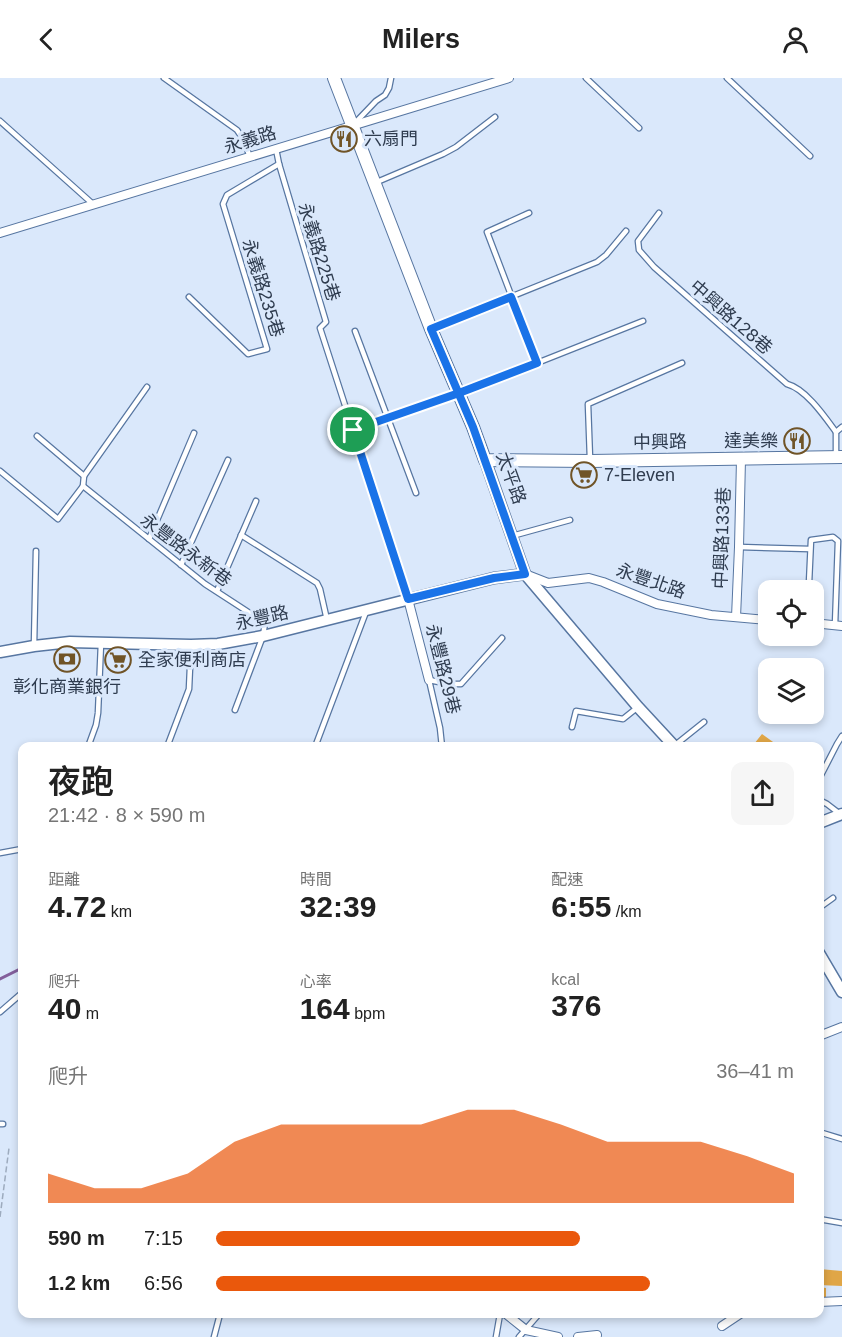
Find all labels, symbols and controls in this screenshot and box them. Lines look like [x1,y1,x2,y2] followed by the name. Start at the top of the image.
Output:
[30,23,63,56] icon: back
[779,23,812,56] icon: person
[382,24,460,54] text: Milers
[221,123,279,157] street label: 永義路
[329,124,359,154] restaurant icon: 六扇門
[364,129,418,149] place label: 六扇門
[295,200,343,304] street label: 永義路225巷
[239,236,287,340] street label: 永義路235巷
[686,276,776,358] street label: 中興路128巷
[327,404,378,455] pin
[336,413,369,446] icon: arrive
[782,426,812,456] restaurant icon: 達美樂
[724,431,778,451] place label: 達美樂
[633,432,687,452] street label: 中興路
[492,449,530,507] street label: 太平路
[569,460,599,490] supermarket icon: 7-Eleven
[604,465,675,485] place label: 7-Eleven
[710,487,734,589] street label: 中興路133巷
[137,510,235,590] street label: 永豐路永新巷
[614,560,688,602] street label: 永豐北路
[758,580,824,724] map controls
[758,580,824,646] button: locate
[233,602,291,634] street label: 永豐路
[422,622,464,716] street label: 永豐路29巷
[52,644,82,674] bank icon: 彰化商業銀行
[103,645,133,675] supermarket icon: 全家便利商店
[138,650,246,670] place label: 全家便利商店
[758,658,824,724] button: layers
[13,677,121,697] place label: 彰化商業銀行
[731,762,794,825] button: share
[48,763,114,800] text: 夜跑
[48,804,205,826] text: 21:42 · 8 × 590 m
[48,871,80,888] text: 距離
[300,871,332,888] text: 時間
[551,871,583,888] text: 配速
[48,890,106,923] text: 4.72
[300,890,376,923] text: 32:39
[551,890,611,923] text: 6:55
[106,903,132,920] text: km
[611,903,642,920] text: /km
[551,971,580,988] text: kcal
[48,973,80,990] text: 爬升
[300,973,332,990] text: 心率
[551,989,601,1022] text: 376
[48,992,81,1025] text: 40
[300,992,350,1025] text: 164
[81,1005,99,1022] text: m
[350,1005,385,1022] text: bpm
[716,1060,794,1082] text: 36–41 m
[48,1065,88,1087] text: 爬升
[48,1227,105,1249] text: 590 m
[144,1227,183,1249] text: 7:15
[48,1272,110,1294] text: 1.2 km
[144,1272,183,1294] text: 6:56

